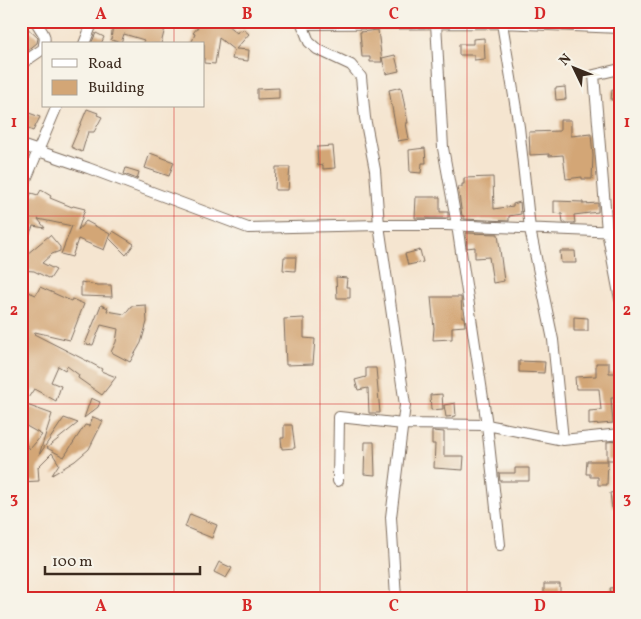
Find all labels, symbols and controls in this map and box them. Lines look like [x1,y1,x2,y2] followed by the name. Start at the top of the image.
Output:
[95,4,107,26] text: A
[242,4,253,26] text: B
[389,4,399,26] text: C
[534,4,546,26] text: D
[42,42,205,108] legend
[548,42,598,92] north arrow
[555,50,576,70] text: N
[88,54,122,75] text: Road
[88,78,145,99] text: Building
[11,112,17,134] text: 1
[624,112,630,134] text: 1
[10,300,18,322] text: 2
[623,300,631,322] text: 2
[10,488,18,510] text: 3
[623,488,631,510] text: 3
[45,544,200,576] scale bar
[52,552,92,573] text: 100 m
[95,596,107,618] text: A
[242,596,253,618] text: B
[389,596,399,618] text: C
[534,596,546,618] text: D

